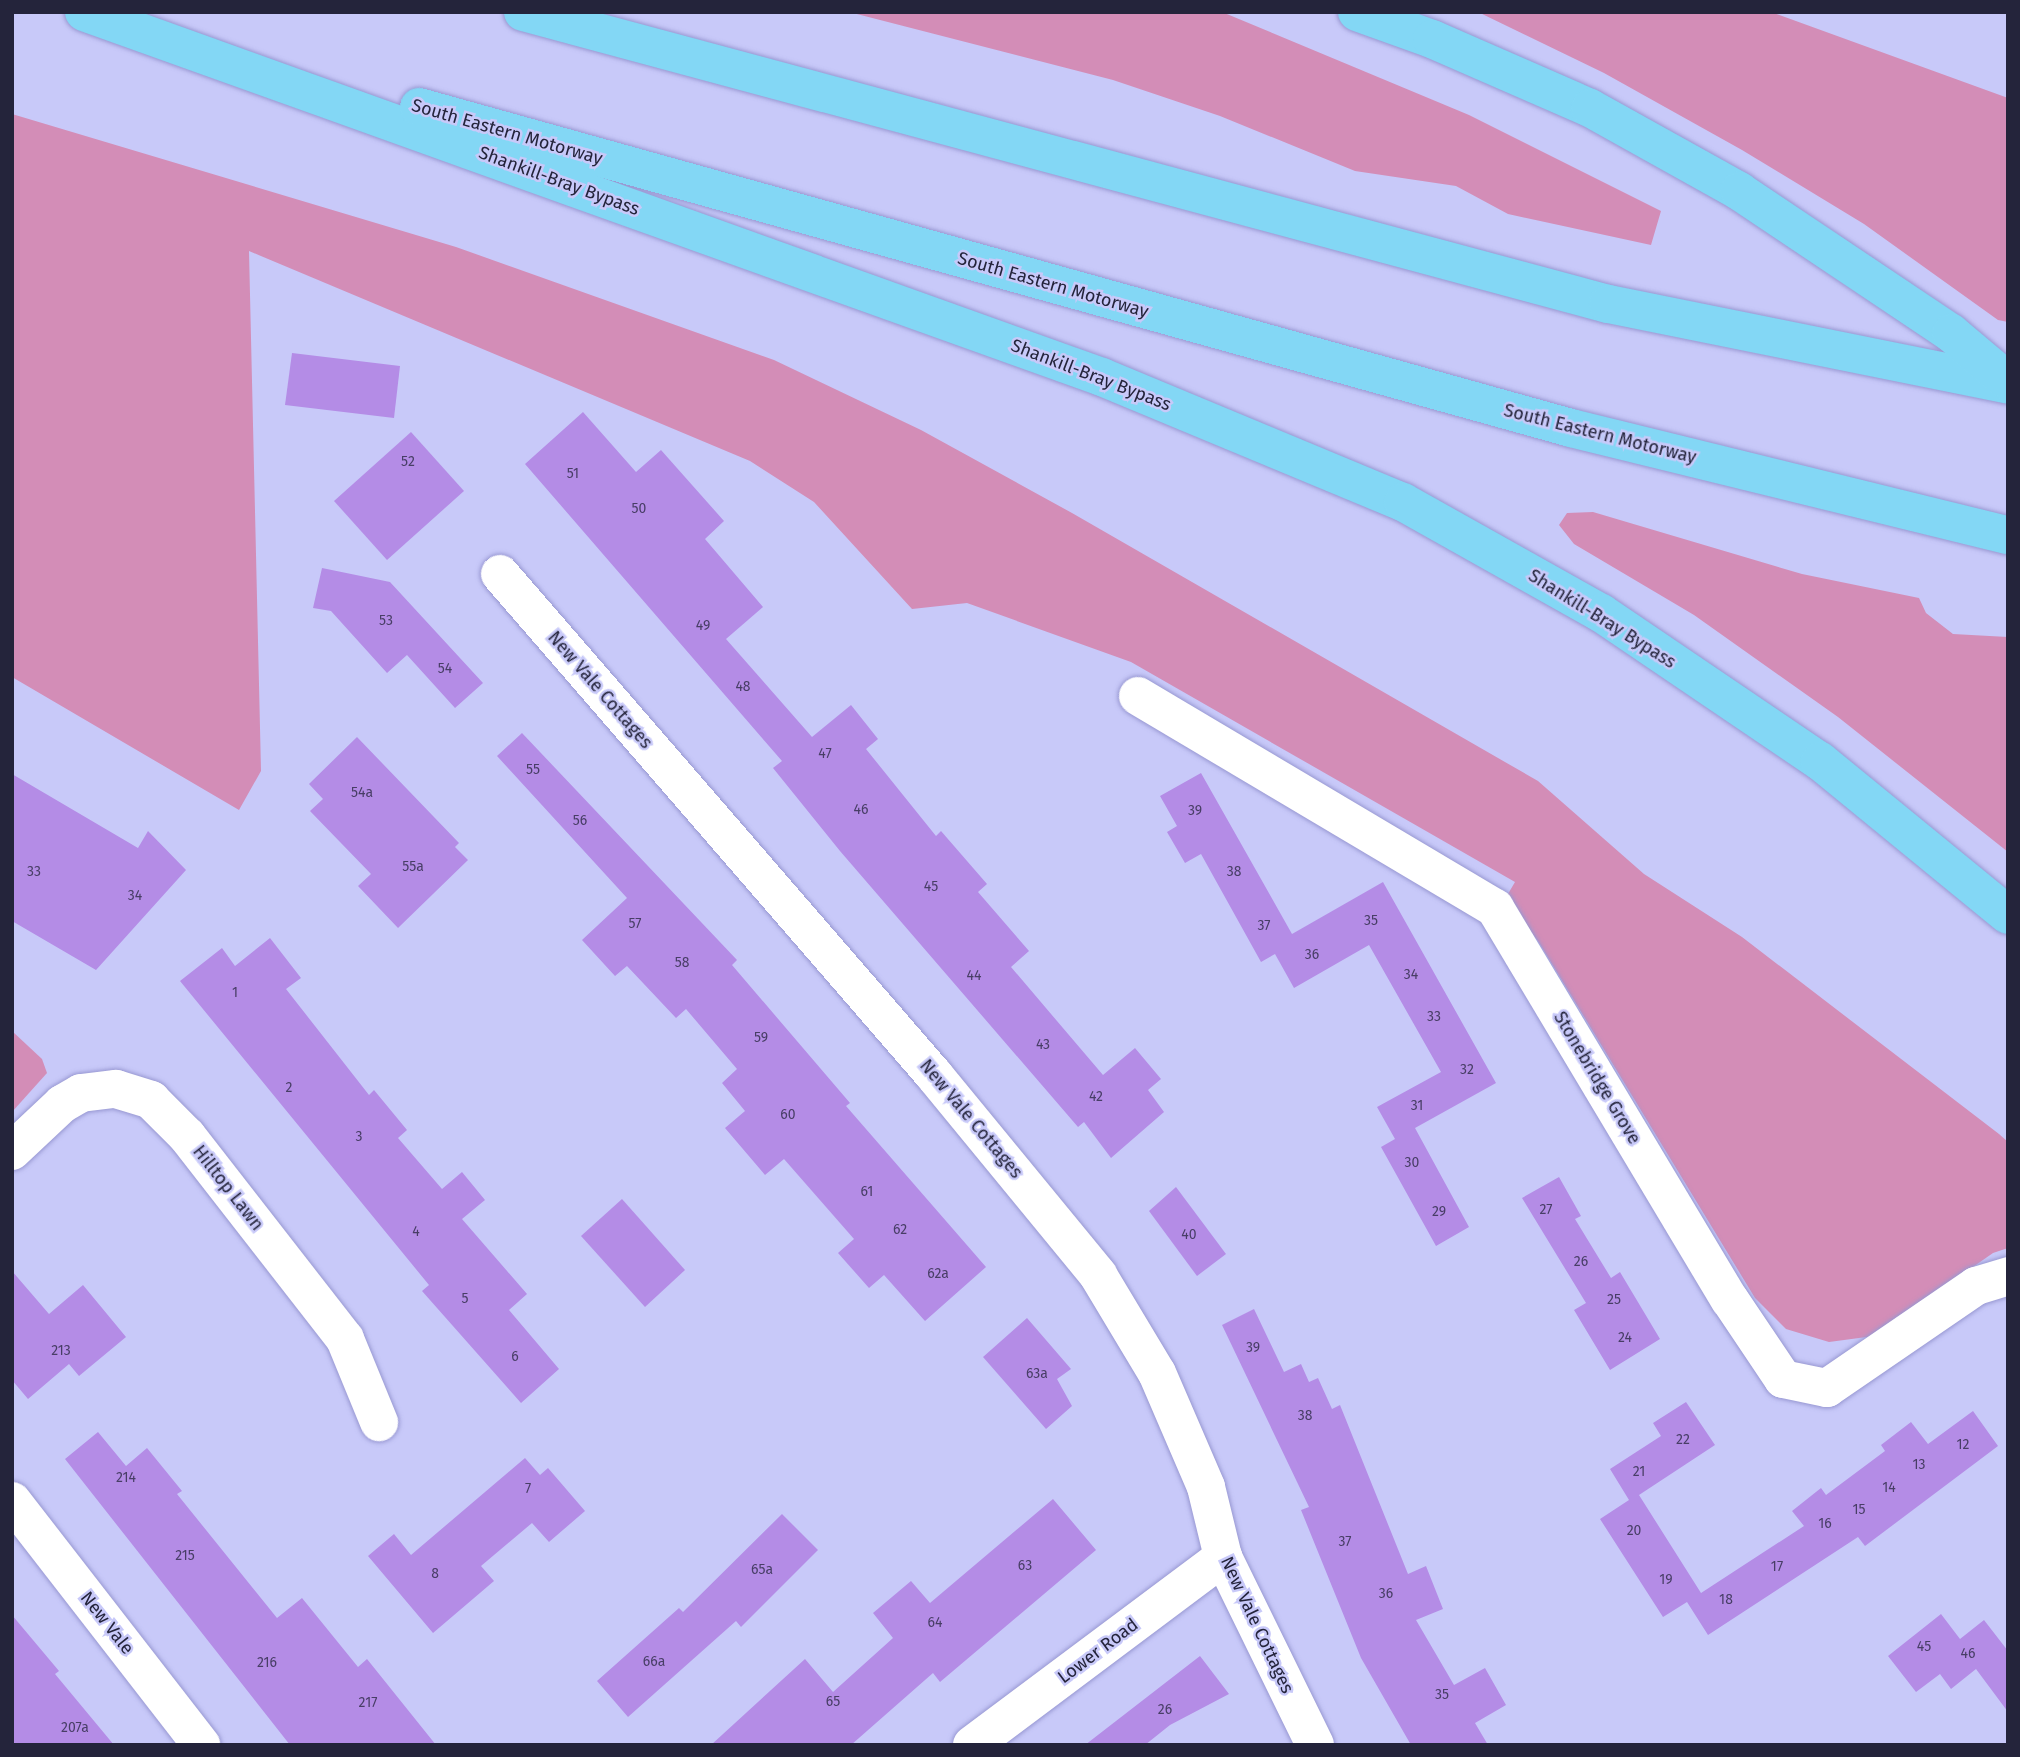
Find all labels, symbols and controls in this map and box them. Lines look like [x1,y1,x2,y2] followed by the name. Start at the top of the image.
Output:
[409,94,605,170] street label: South Eastern Motorway
[476,142,642,220] street label: Shankill-Bray Bypass
[955,247,1151,323] street label: South Eastern Motorway
[1008,335,1174,415] street label: Shankill-Bray Bypass
[1502,400,1698,468] street label: South Eastern Motorway
[401,454,415,470] house number: 52
[567,466,579,482] house number: 51
[632,501,646,517] house number: 50
[1524,565,1680,673] street label: Shankill-Bray Bypass
[379,613,393,629] house number: 53
[696,618,710,634] house number: 49
[543,627,657,753] street label: New Vale Cottages
[438,661,452,677] house number: 54
[735,679,751,695] house number: 48
[818,746,832,762] house number: 47
[526,762,540,778] house number: 55
[351,785,373,801] house number: 54a
[854,802,868,818] house number: 46
[1188,803,1202,819] house number: 39
[573,813,587,829] house number: 56
[402,859,424,875] house number: 55a
[27,864,41,880] house number: 33
[1227,864,1241,880] house number: 38
[924,879,938,895] house number: 45
[128,888,142,904] house number: 34
[1364,913,1378,929] house number: 35
[629,916,641,932] house number: 57
[1257,918,1271,934] house number: 37
[1305,947,1319,963] house number: 36
[675,955,689,971] house number: 58
[1404,967,1418,983] house number: 34
[967,968,981,984] house number: 44
[232,985,238,1001] house number: 1
[1549,1008,1645,1148] street label: Stonebridge Grove
[1427,1009,1441,1025] house number: 33
[754,1030,768,1046] house number: 59
[1036,1037,1050,1053] house number: 43
[915,1055,1027,1183] street label: New Vale Cottages
[1460,1062,1474,1078] house number: 32
[286,1080,292,1096] house number: 2
[1089,1089,1103,1105] house number: 42
[1411,1098,1423,1114] house number: 31
[780,1107,796,1123] house number: 60
[356,1129,362,1145] house number: 3
[188,1141,268,1235] street label: Hilltop Lawn
[1405,1155,1419,1171] house number: 30
[861,1184,873,1200] house number: 61
[1539,1202,1553,1218] house number: 27
[1432,1204,1446,1220] house number: 29
[893,1222,907,1238] house number: 62
[412,1224,420,1240] house number: 4
[1181,1227,1197,1243] house number: 40
[1574,1254,1588,1270] house number: 26
[927,1266,949,1282] house number: 62a
[461,1291,469,1307] house number: 5
[1607,1292,1621,1308] house number: 25
[1618,1330,1632,1346] house number: 24
[1246,1340,1260,1356] house number: 39
[51,1343,71,1359] house number: 213
[511,1349,519,1365] house number: 6
[1026,1366,1048,1382] house number: 63a
[1298,1408,1312,1424] house number: 38
[1676,1432,1690,1448] house number: 22
[1957,1437,1969,1453] house number: 12
[1912,1457,1926,1473] house number: 13
[1633,1464,1645,1480] house number: 21
[116,1470,136,1486] house number: 214
[1882,1480,1896,1496] house number: 14
[525,1481,531,1497] house number: 7
[1852,1502,1866,1518] house number: 15
[1818,1516,1832,1532] house number: 16
[1627,1523,1641,1539] house number: 20
[1338,1534,1352,1550] house number: 37
[175,1548,195,1564] house number: 215
[1216,1553,1298,1697] street label: New Vale Cottages
[1018,1558,1032,1574] house number: 63
[1771,1559,1783,1575] house number: 17
[751,1562,773,1578] house number: 65a
[431,1566,439,1582] house number: 8
[1659,1572,1673,1588] house number: 19
[1379,1586,1393,1602] house number: 36
[76,1587,138,1659] street label: New Vale
[1719,1592,1733,1608] house number: 18
[1054,1614,1142,1688] street label: Lower Road
[928,1615,942,1631] house number: 64
[1917,1639,1931,1655] house number: 45
[1961,1646,1975,1662] house number: 46
[643,1654,665,1670] house number: 66a
[257,1655,277,1671] house number: 216
[1435,1687,1449,1703] house number: 35
[826,1694,840,1710] house number: 65
[359,1695,377,1711] house number: 217
[1158,1702,1172,1718] house number: 26
[61,1720,89,1736] house number: 207a

